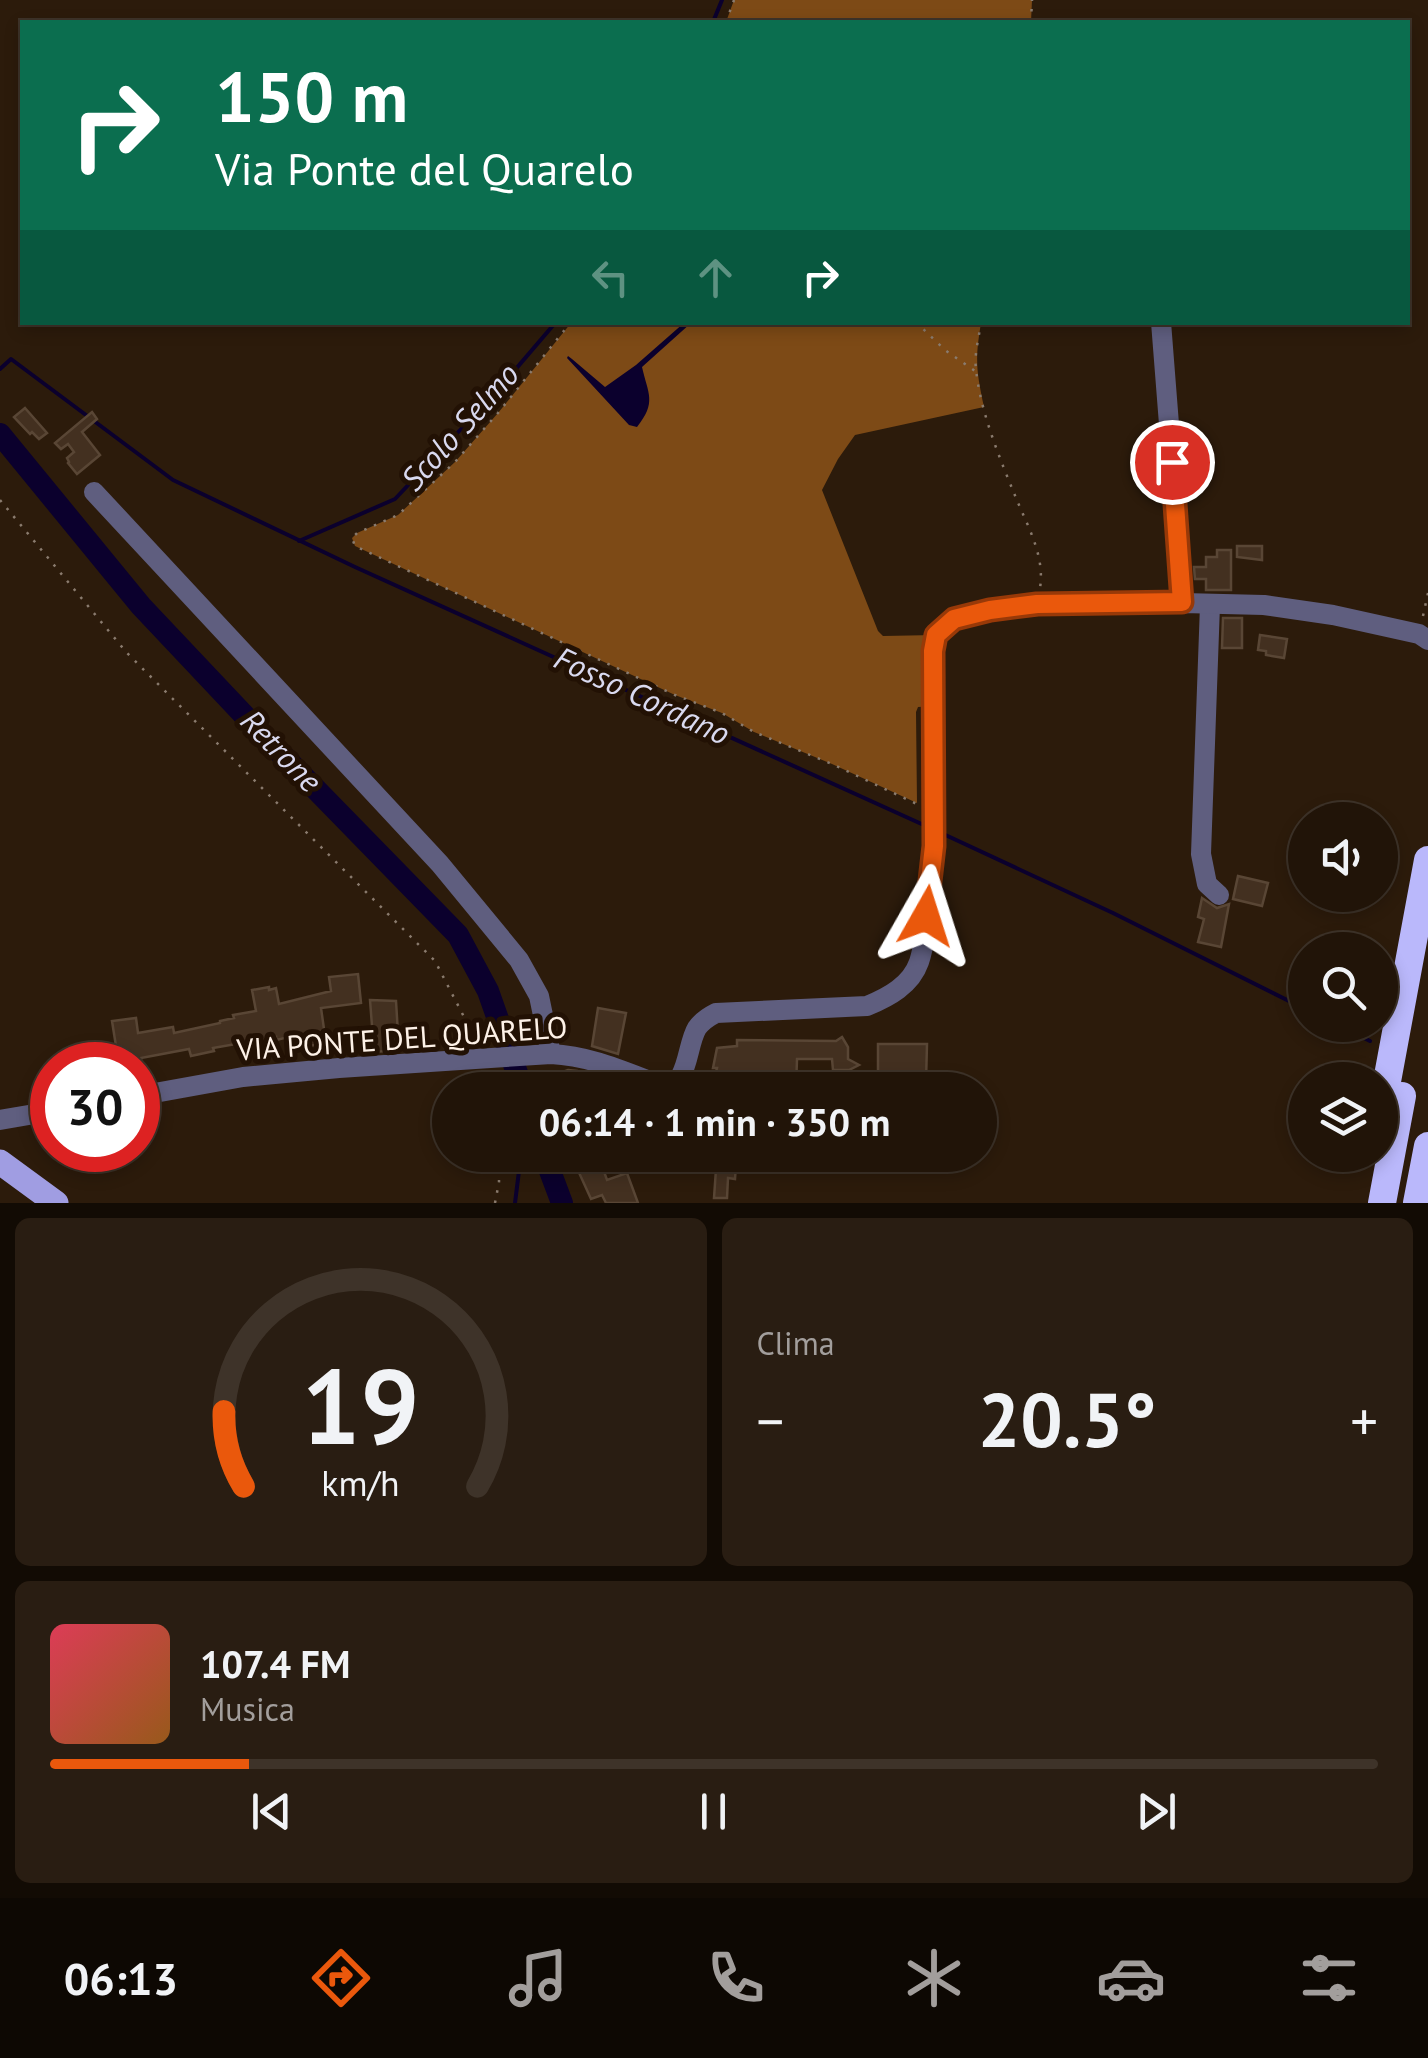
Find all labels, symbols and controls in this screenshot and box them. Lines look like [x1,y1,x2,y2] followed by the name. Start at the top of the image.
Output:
[215,51,408,141] text: 150 m
[50,60,180,190] icon: right
[215,139,634,197] text: Via Ponte del Quarelo
[583,250,638,305] icon: left
[688,250,743,305] icon: ahead
[793,250,848,305] icon: right
[391,354,528,499] water label: Scolo Selmo
[1130,420,1215,505] pin
[1145,435,1200,490] icon: arrive
[548,636,737,754] water label: Fosso Cordano
[232,700,332,801] water label: Retrone
[1288,802,1398,1172] map controls
[1288,802,1398,912] button: sound
[874,864,978,968] position arrow
[1288,932,1398,1042] button: search
[234,1006,569,1069] street label: VIA PONTE DEL QUARELO
[30,1042,160,1172] speed limit sign: 30
[1288,1062,1398,1172] button: layers
[539,1097,890,1146] text: 06:14 · 1 min · 350 m
[757,1322,835,1364] text: Clima
[302,1338,420,1473] text: 19
[978,1371,1157,1468] text: 20.5°
[757,1385,784,1456] text: −
[1350,1385,1378,1456] text: +
[322,1460,400,1506] text: km/h
[200,1639,350,1688] text: 107.4 FM
[200,1688,295,1730] text: Musica
[244,1784,299,1839] icon: previous
[686,1784,741,1839] icon: pause
[1129,1784,1184,1839] icon: next
[306,1943,376,2013] icon: directions
[503,1943,573,2013] icon: music
[701,1943,771,2013] icon: phone
[899,1943,969,2013] icon: climate
[1096,1943,1166,2013] icon: car
[1294,1943,1364,2013] icon: filters
[64,1949,178,2007] text: 06:13

